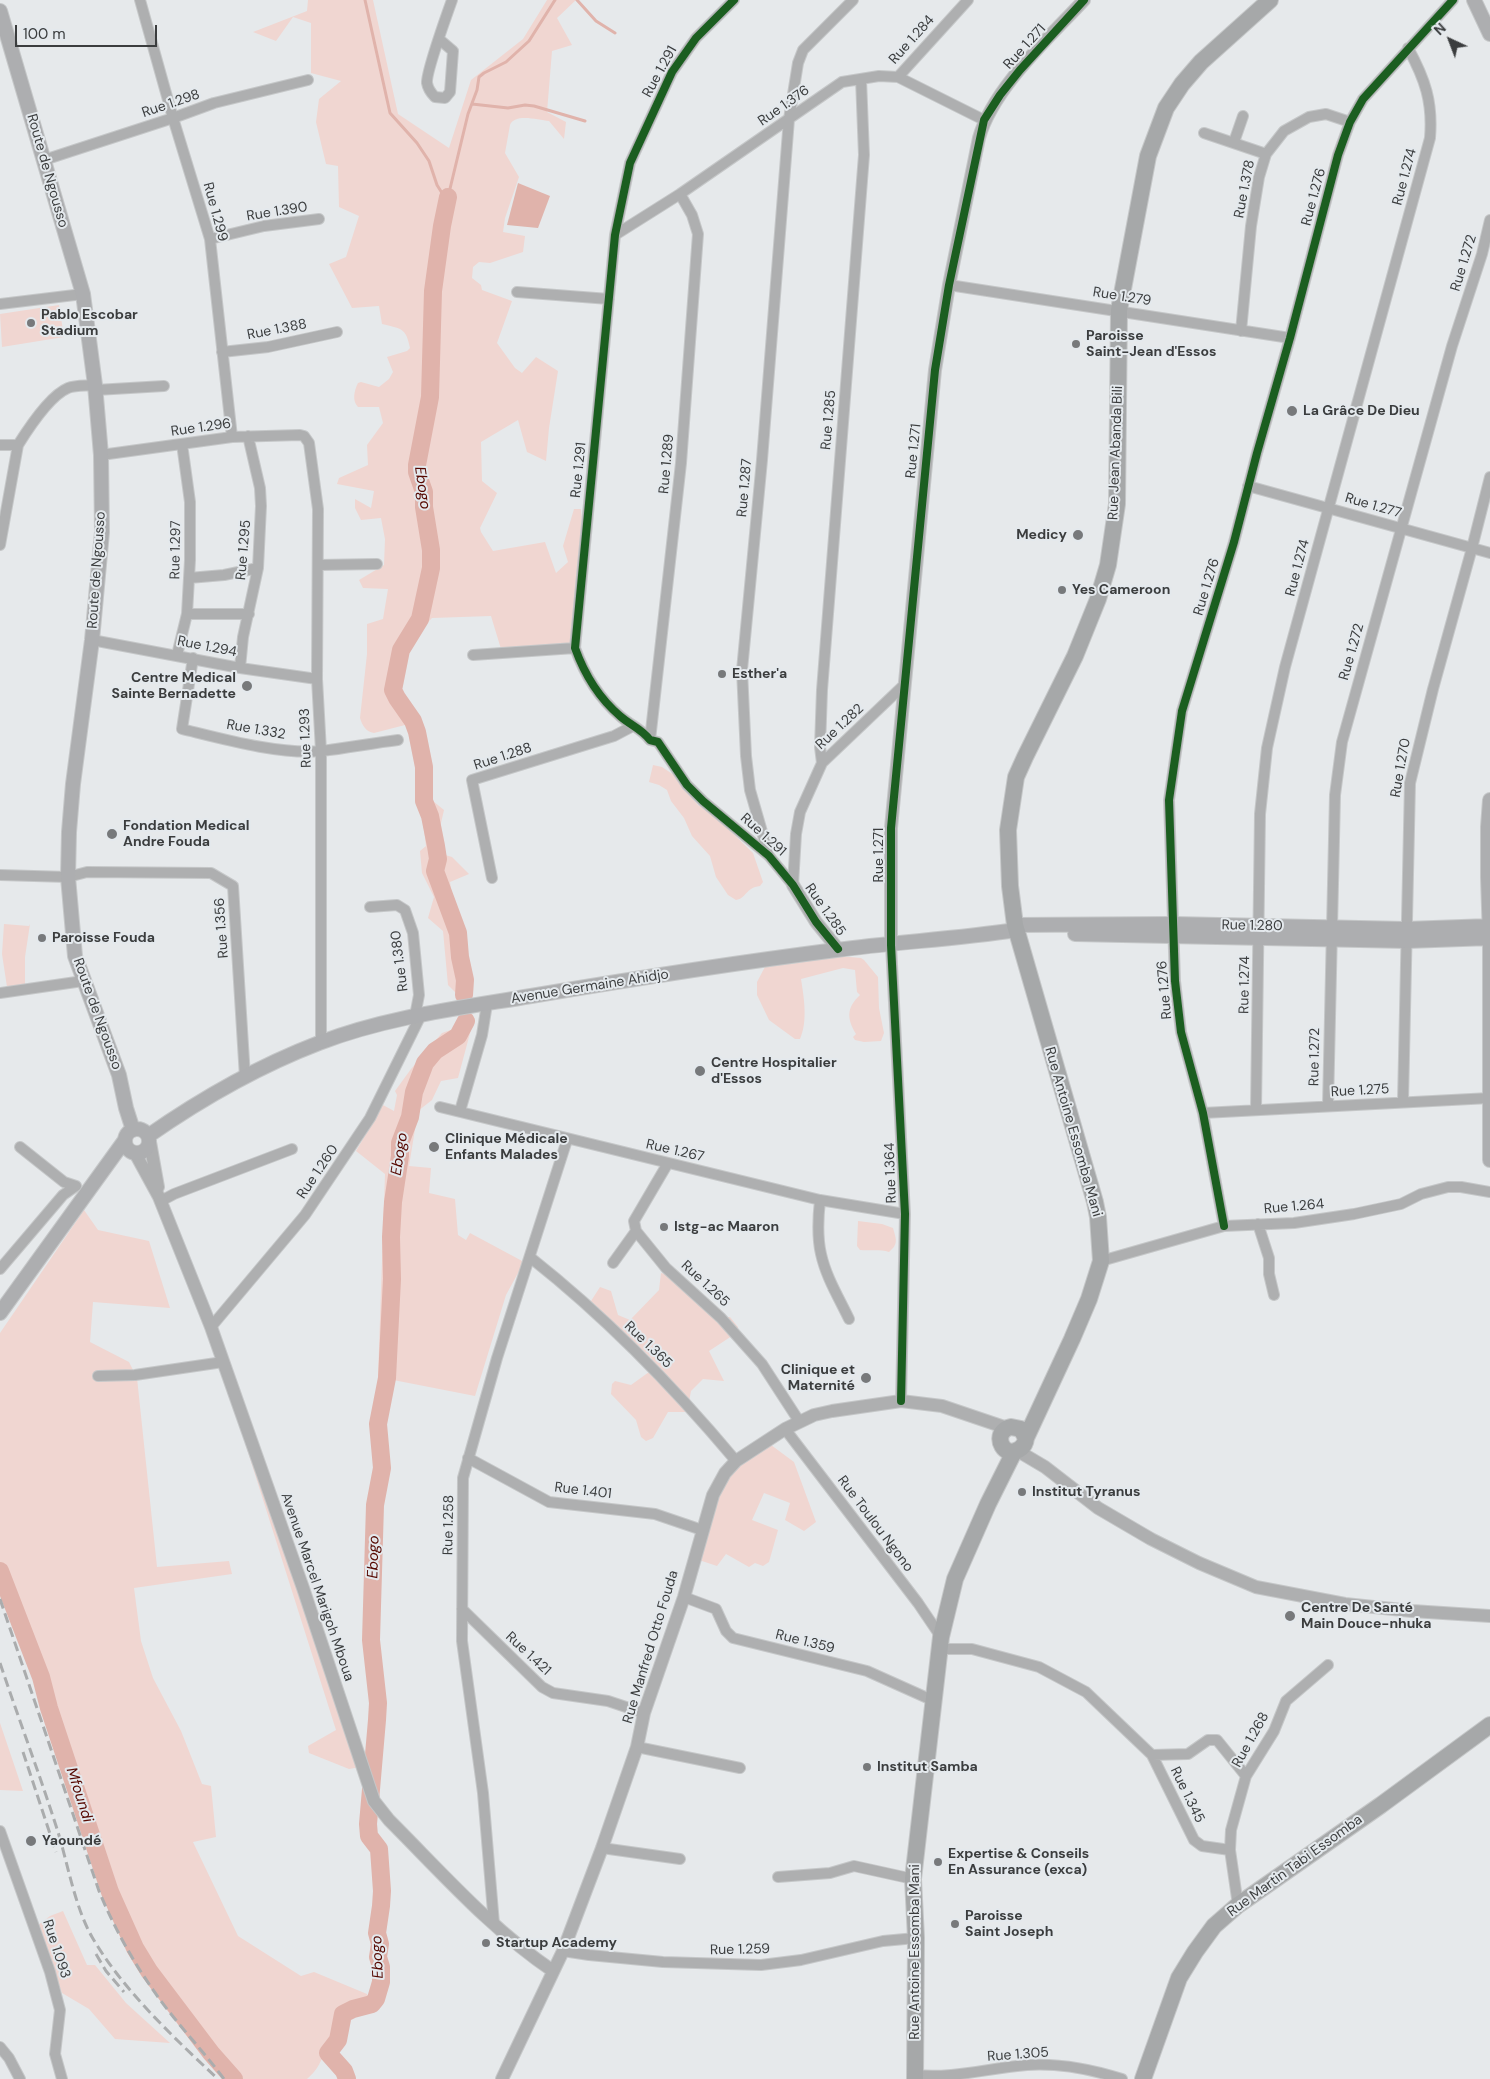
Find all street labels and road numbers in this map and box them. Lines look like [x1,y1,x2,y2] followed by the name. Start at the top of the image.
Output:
[886,12,938,68] street label: Rue 1.284
[1000,21,1050,73] street label: Rue 1.271
[639,43,681,101] street label: Rue 1.291
[755,82,813,130] street label: Rue 1.376
[140,86,202,122] street label: Rue 1.298
[23,112,71,230] street label: Route de Ngousso
[1389,147,1421,207] street label: Rue 1.274
[1231,158,1259,220] street label: Rue 1.378
[1298,166,1330,228] street label: Rue 1.276
[199,181,231,243] street label: Rue 1.299
[245,199,309,225] street label: Rue 1.390
[1447,233,1481,293] street label: Rue 1.272
[1092,284,1152,310] street label: Rue 1.279
[246,316,308,344] street label: Rue 1.388
[1105,386,1127,520] street label: Rue Jean Abanda Bili
[818,389,840,451] street label: Rue 1.285
[170,415,232,441] street label: Rue 1.296
[903,423,925,479] street label: Rue 1.271
[656,433,678,495] street label: Rue 1.289
[568,441,590,499] street label: Rue 1.291
[734,458,756,518] street label: Rue 1.287
[1343,490,1403,522] street label: Rue 1.277
[85,511,109,629] street label: Route de Ngousso
[233,519,255,581] street label: Rue 1.295
[167,520,185,580] street label: Rue 1.297
[1282,538,1314,598] street label: Rue 1.274
[1190,556,1224,618] street label: Rue 1.276
[1336,622,1368,682] street label: Rue 1.272
[176,633,238,661] street label: Rue 1.294
[813,701,867,753] street label: Rue 1.282
[297,708,315,768] street label: Rue 1.293
[225,717,287,743] street label: Rue 1.332
[1388,737,1414,799] street label: Rue 1.270
[472,740,534,774] street label: Rue 1.288
[737,810,789,860] street label: Rue 1.291
[871,828,887,882] street label: Rue 1.271
[801,881,849,939] street label: Rue 1.285
[212,897,232,959] street label: Rue 1.356
[1221,917,1283,935] street label: Rue 1.280
[388,929,412,993] street label: Rue 1.380
[69,956,125,1072] street label: Route de Ngousso
[1236,956,1254,1014] street label: Rue 1.274
[1154,960,1176,1020] street label: Rue 1.276
[510,966,670,1008] street label: Avenue Germaine Ahidjo
[1306,1028,1324,1086] street label: Rue 1.272
[1041,1045,1105,1219] street label: Rue Antoine Essomba Mani
[1330,1081,1390,1101] street label: Rue 1.275
[644,1136,706,1166] street label: Rue 1.267
[294,1142,342,1202] street label: Rue 1.260
[882,1142,900,1204] street label: Rue 1.364
[1263,1196,1325,1218] street label: Rue 1.264
[677,1257,733,1311] street label: Rue 1.265
[620,1318,676,1372] street label: Rue 1.365
[833,1473,917,1575] street label: Rue Toulou Ngono
[553,1479,613,1503] street label: Rue 1.401
[277,1490,357,1684] street label: Avenue Marcel Marigoh Mboua
[440,1495,458,1555] street label: Rue 1.258
[620,1568,682,1726] street label: Rue Manfred Otto Fouda
[774,1627,836,1657] street label: Rue 1.359
[502,1629,554,1679] street label: Rue 1.421
[1229,1709,1273,1771] street label: Rue 1.268
[1166,1764,1208,1826] street label: Rue 1.345
[1224,1811,1366,1921] street label: Rue Martin Tabi Essomba
[907,1864,923,2040] street label: Rue Antoine Essomba Mani
[39,1917,73,1981] street label: Rue 1.093
[710,1941,770,1959] street label: Rue 1.259
[987,2044,1049,2066] street label: Rue 1.305

